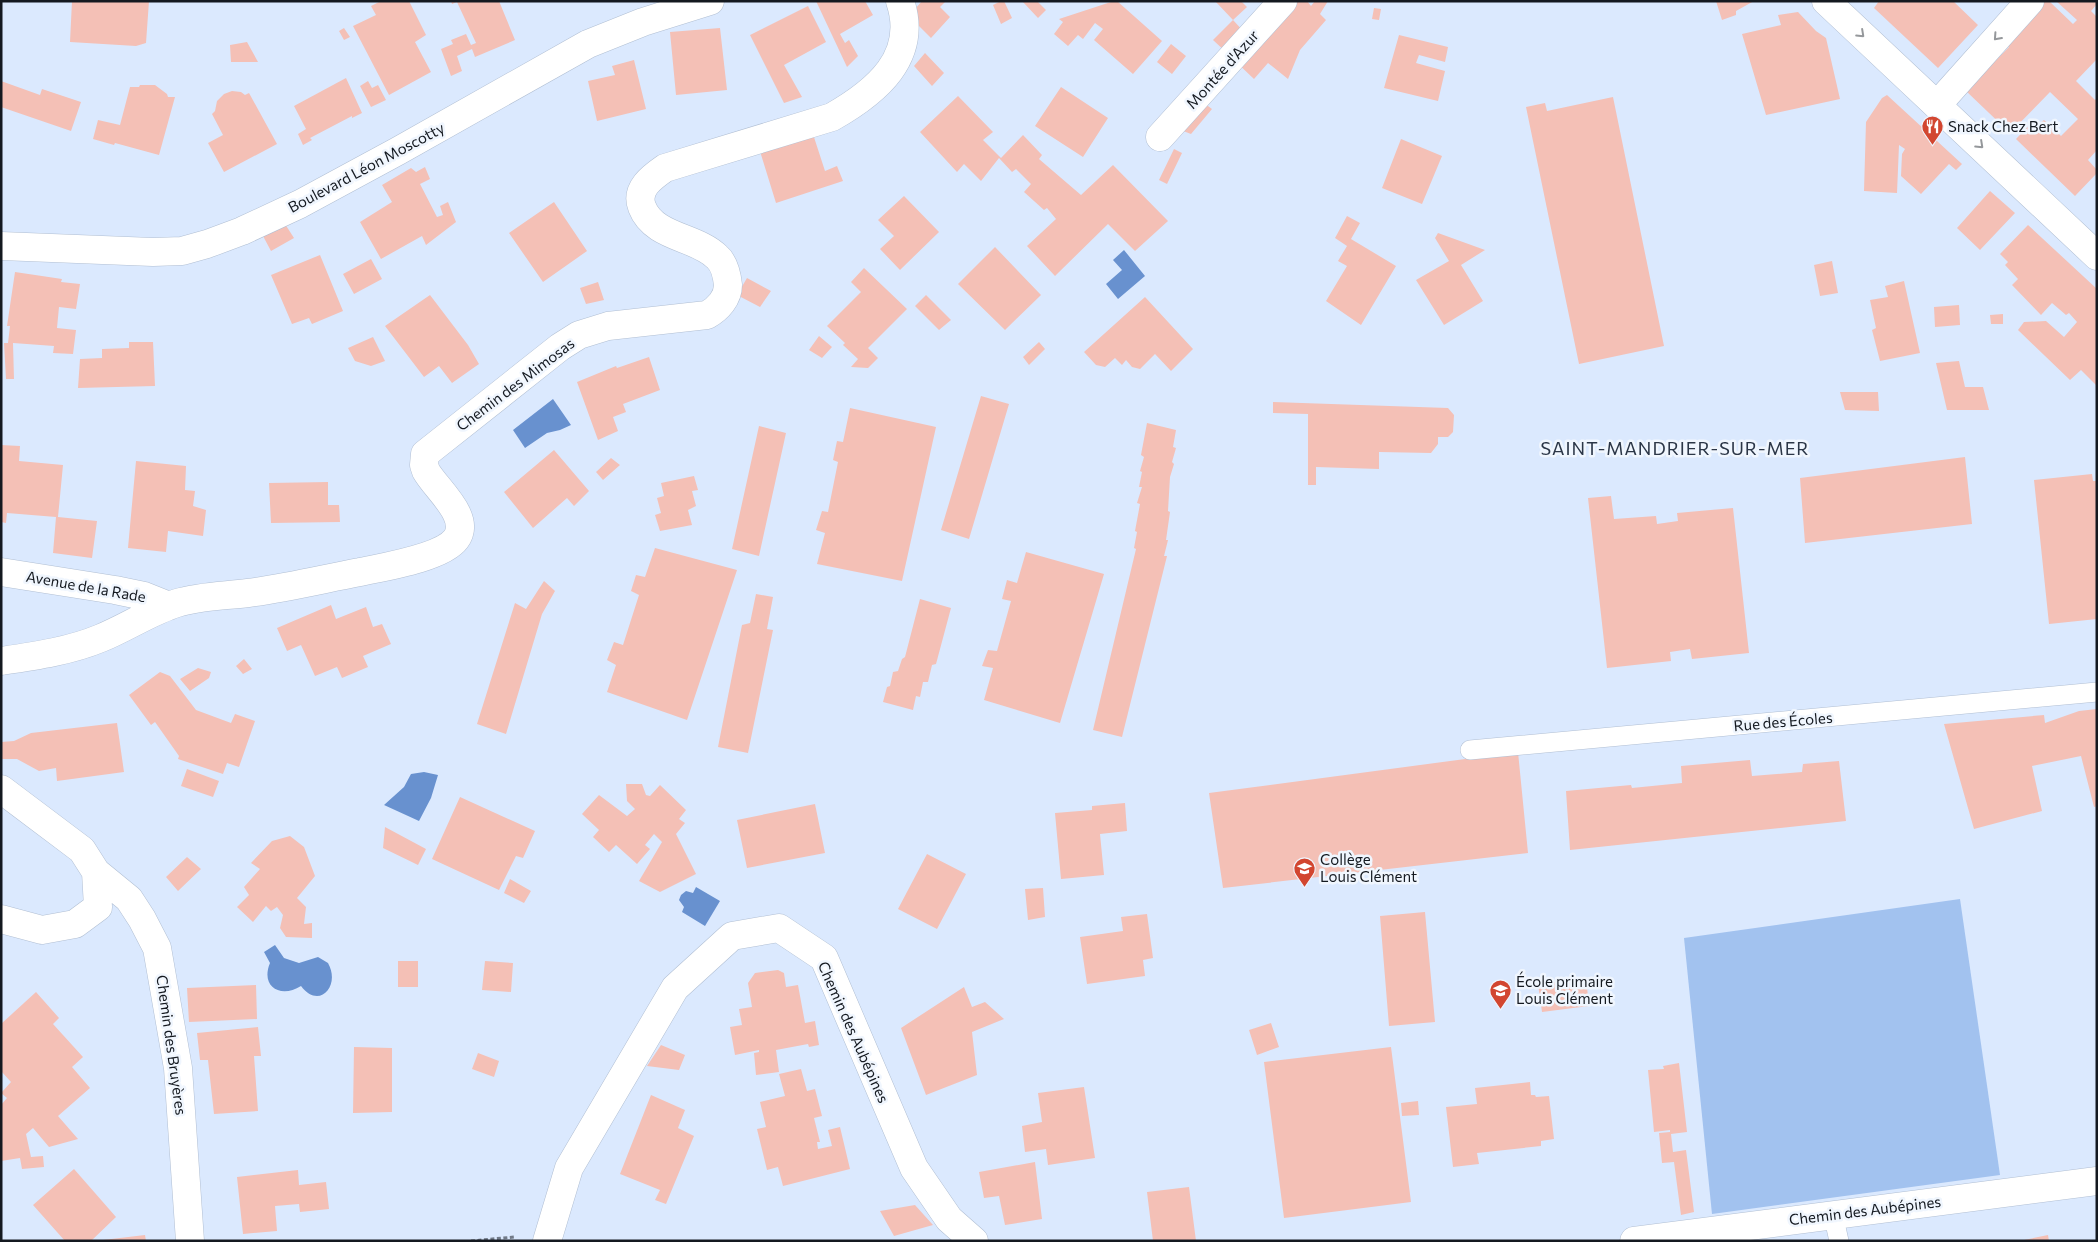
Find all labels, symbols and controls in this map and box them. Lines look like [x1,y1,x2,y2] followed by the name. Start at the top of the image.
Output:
[1182,26,1262,112] street label: Montée d'Azur
[1856,28,1865,37] one-way arrow
[1994,32,2003,41] one-way arrow
[1920,114,1944,145] restaurant icon: Snack Chez Bert
[1948,117,2059,135] place label: Snack Chez Bert
[285,118,447,216] street label: Boulevard Léon Moscotty
[1974,139,1983,148] one-way arrow
[452,334,578,434] street label: Chemin des Mimosas
[1541,437,1809,459] district label: SAINT-MANDRIER-SUR-MER
[25,567,147,605] street label: Avenue de la Rade
[1733,707,1833,734] street label: Rue des Écoles
[1320,850,1417,885] place label: Collège Louis Clément
[1292,856,1316,887] school or university icon: Collège Louis Clément
[815,959,893,1106] street label: Chemin des Aubépines
[1516,971,1613,1007] place label: École primaire Louis Clément
[153,974,191,1116] street label: Chemin des Bruyères
[1488,978,1512,1009] school or university icon: École primaire Louis Clément
[1788,1192,1942,1228] street label: Chemin des Aubépines

